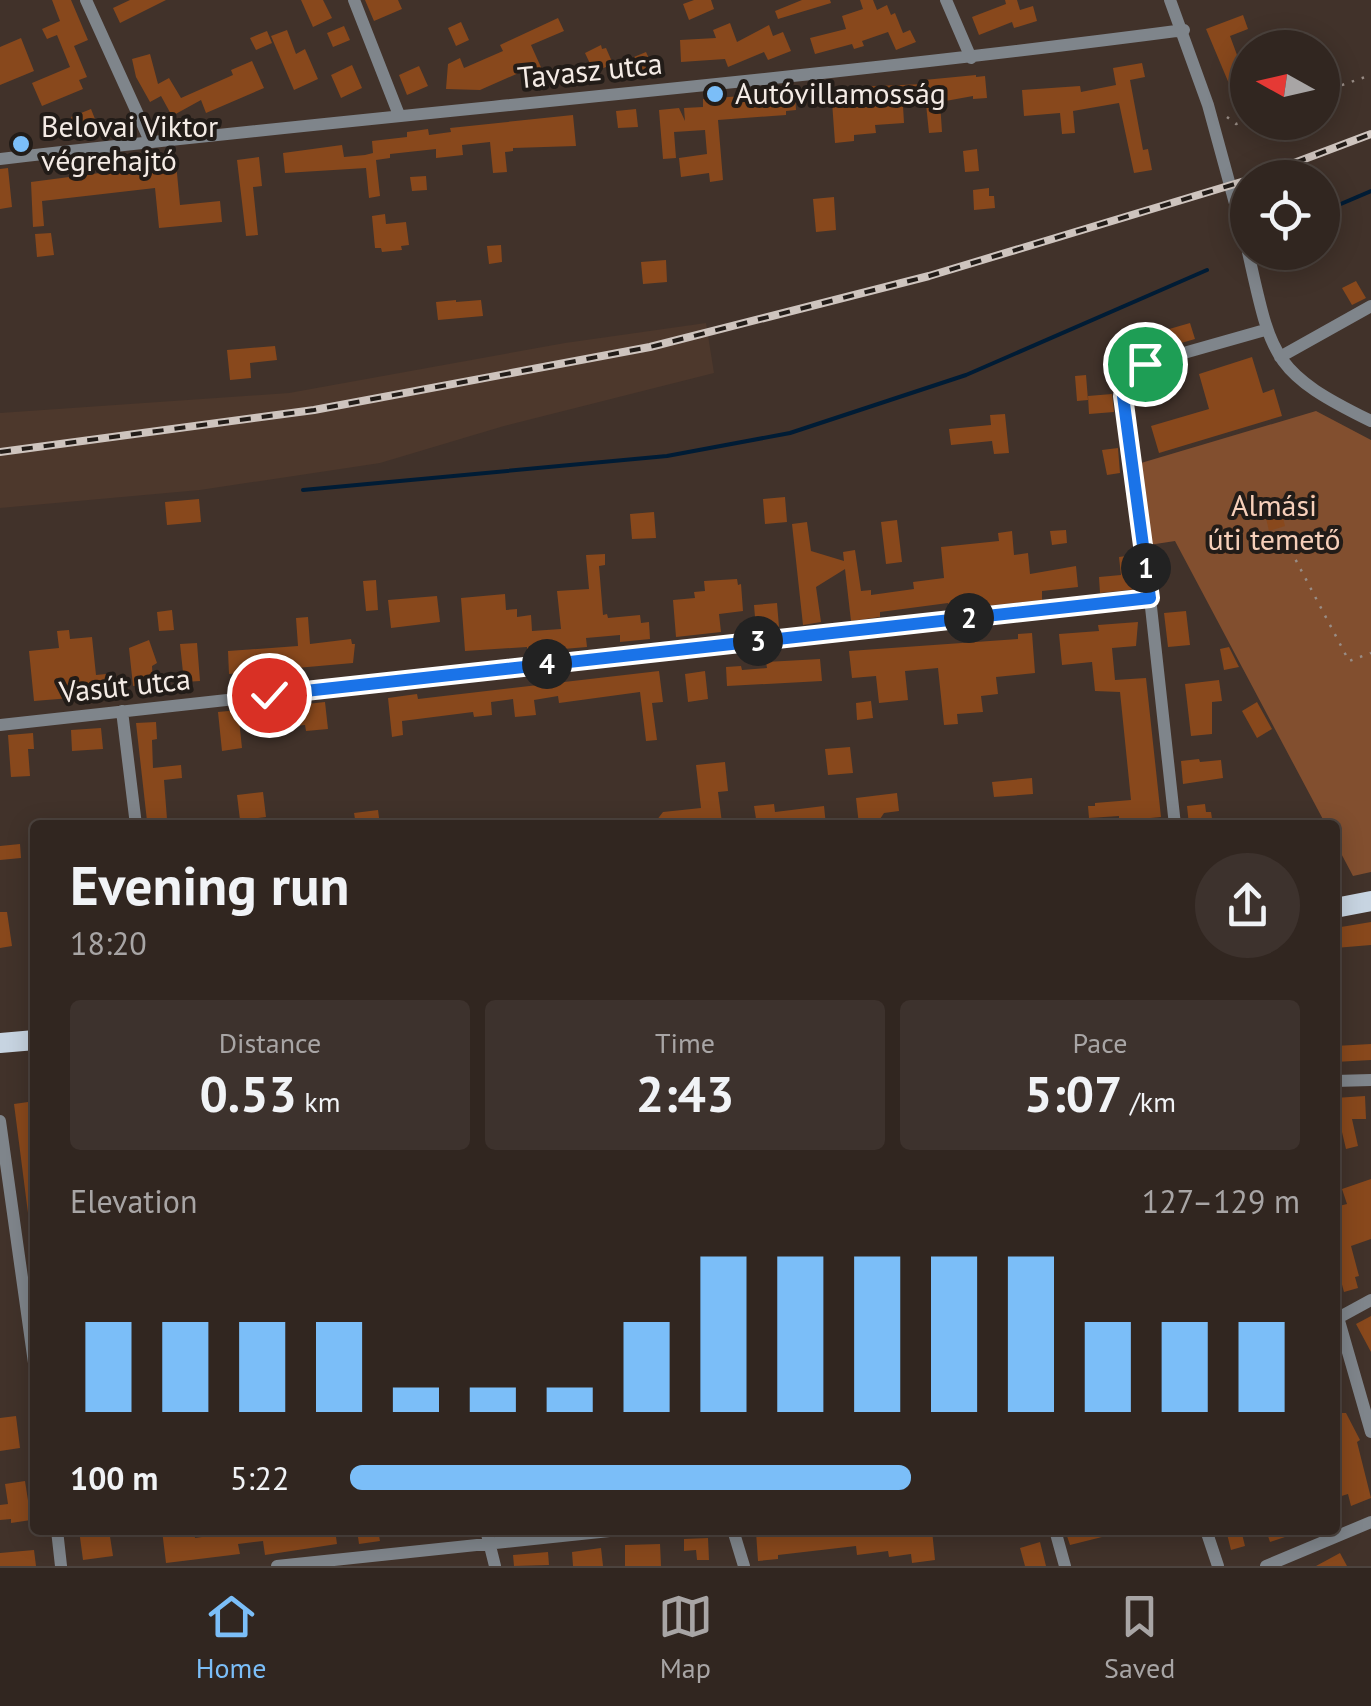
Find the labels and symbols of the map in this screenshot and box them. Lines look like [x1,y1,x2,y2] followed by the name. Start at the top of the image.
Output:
[1230,30,1340,140] north arrow
[516,43,664,96] street label: Tavasz utca
[735,73,946,112] place label: Autóvillamosság
[704,83,726,105] marker: Autóvillamosság
[41,106,218,179] place label: Belovai Viktor végrehajtó
[10,133,32,155] marker: Belovai Viktor végrehajtó
[1103,322,1188,407] pin
[1208,485,1341,558] park label: Almási úti temető
[1121,543,1171,593] pin: 1
[944,593,994,643] pin: 2
[733,616,783,666] pin: 3
[522,639,572,689] pin: 4
[227,653,312,738] pin
[56,658,192,711] street label: Vasút utca

